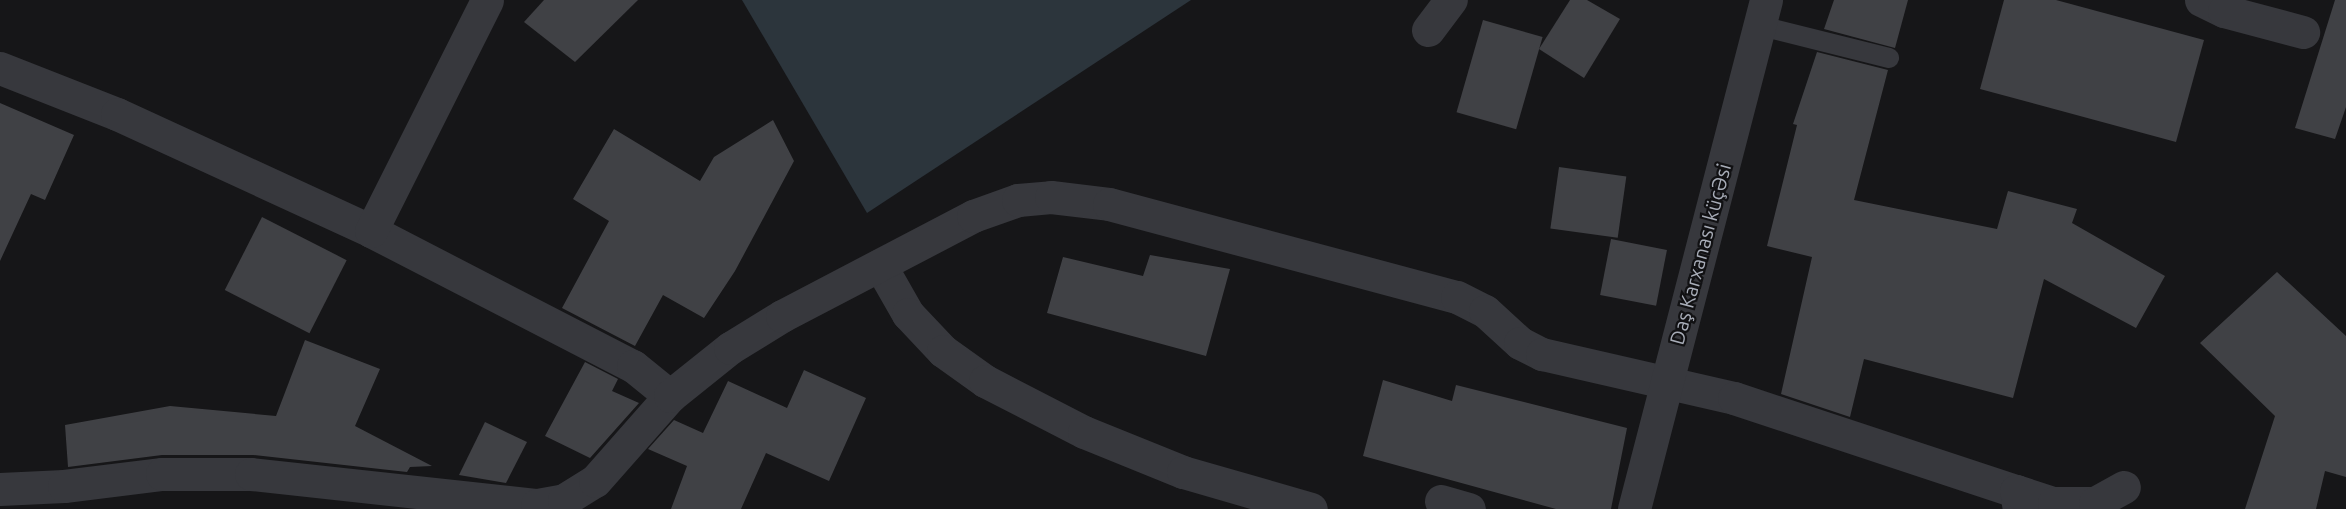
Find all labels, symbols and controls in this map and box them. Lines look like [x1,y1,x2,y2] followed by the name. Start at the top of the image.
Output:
[1664,161,1736,347] street label: Daş Karxanası küçəsi

